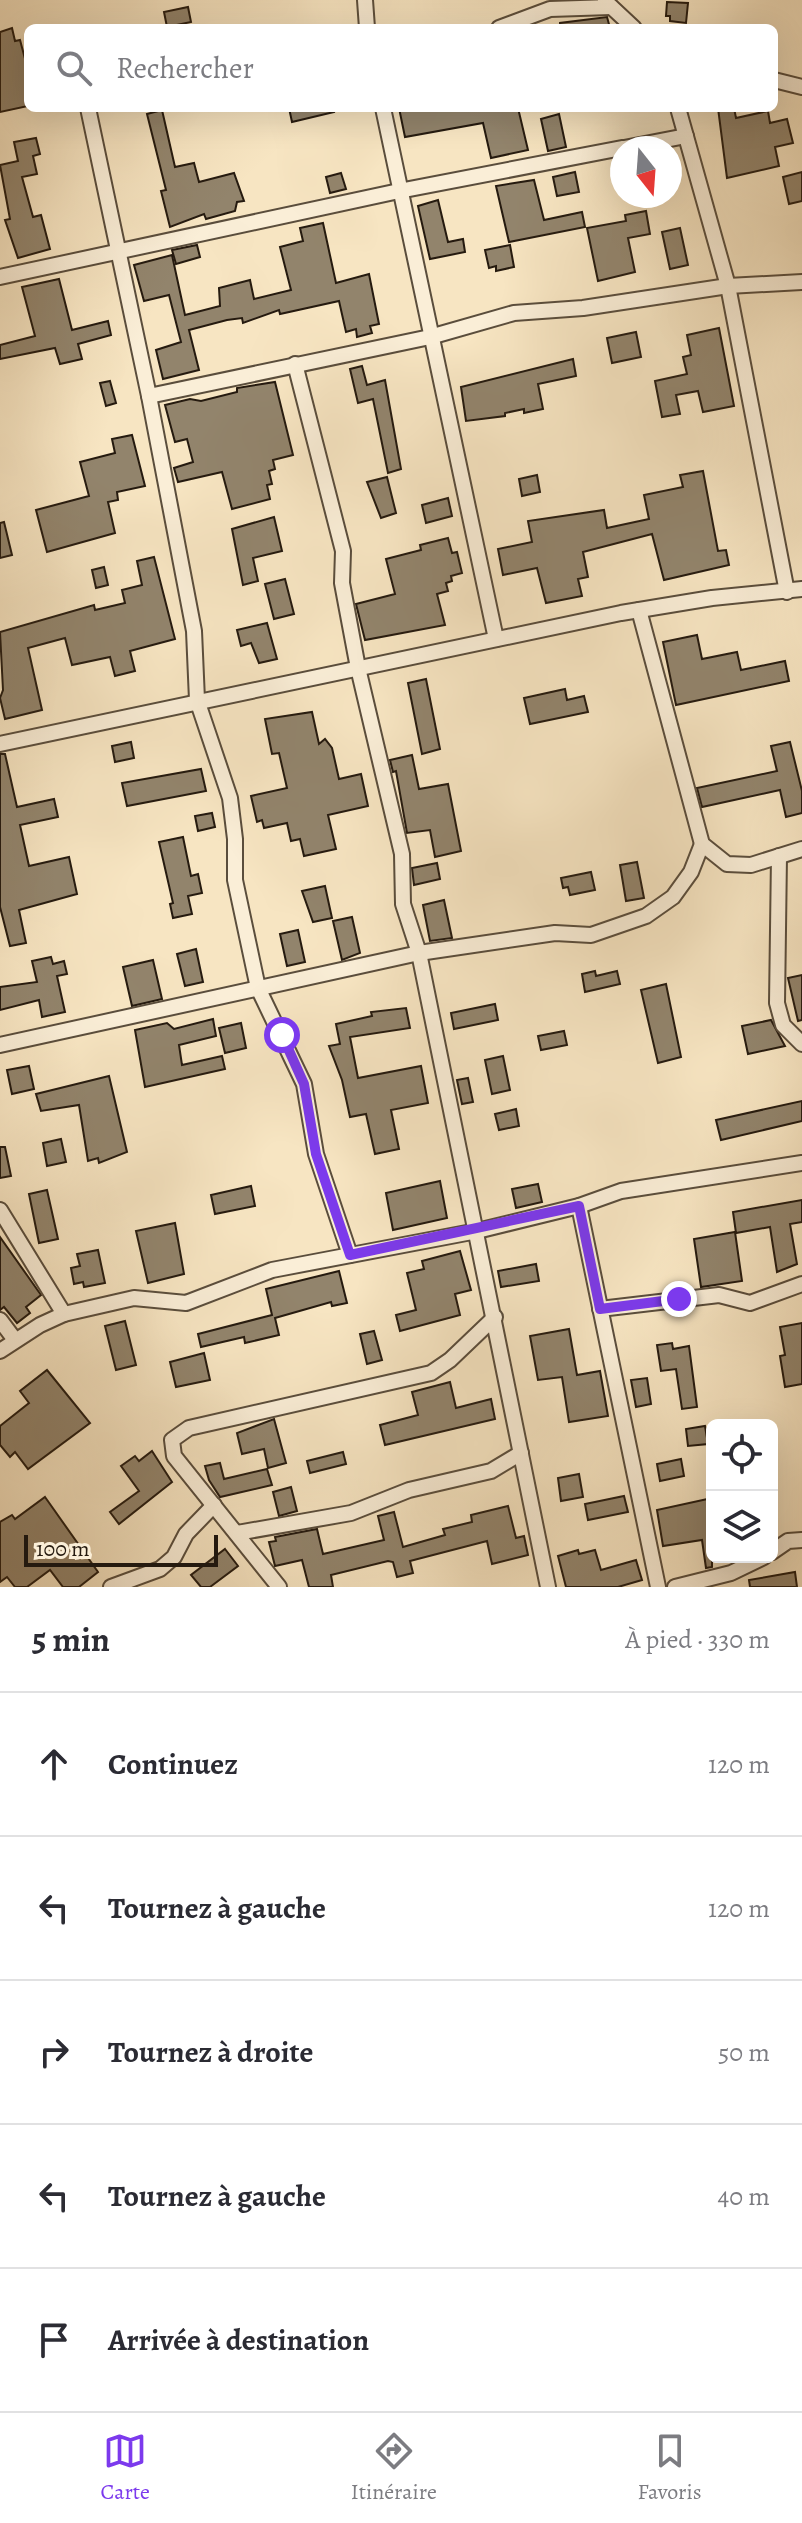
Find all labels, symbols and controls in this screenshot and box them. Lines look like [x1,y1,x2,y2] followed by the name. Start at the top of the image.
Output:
[24,24,778,112] search box
[52,46,96,90] icon: search
[116,48,254,88] text: Rechercher
[610,136,682,208] north arrow
[264,1017,300,1053] route start
[661,1281,697,1317] route end
[706,1419,778,1563] map controls
[706,1419,778,1491] button: locate
[706,1491,778,1563] button: layers
[24,1531,218,1567] scale bar
[36,1534,90,1564] text: 100 m
[32,1616,110,1663] text: 5 min
[625,1622,770,1657] text: À pied · 330 m
[32,1742,76,1786] icon: ahead
[108,1744,238,1784] text: Continuez
[708,1747,770,1782] text: 120 m
[32,1886,76,1930] icon: left
[108,1888,326,1928] text: Tournez à gauche
[708,1891,770,1926] text: 120 m
[32,2030,76,2074] icon: right
[108,2032,313,2072] text: Tournez à droite
[718,2035,770,2070] text: 50 m
[32,2174,76,2218] icon: left
[108,2176,326,2216] text: Tournez à gauche
[718,2179,770,2214] text: 40 m
[32,2318,76,2362] icon: arrive
[108,2320,369,2360] text: Arrivée à destination
[100,2429,150,2507] tab: Carte
[351,2429,437,2507] tab: Itinéraire
[638,2429,702,2507] tab: Favoris

